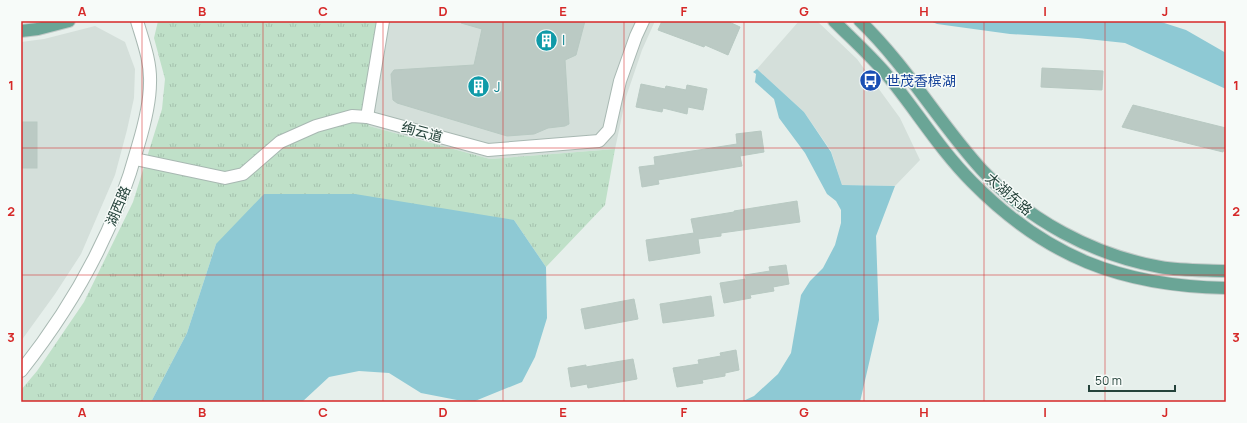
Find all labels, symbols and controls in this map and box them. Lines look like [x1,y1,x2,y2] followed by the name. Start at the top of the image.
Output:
[78,2,87,20] text: A
[198,2,206,20] text: B
[318,2,328,20] text: C
[438,2,448,20] text: D
[559,2,567,20] text: E
[681,2,688,20] text: F
[799,2,809,20] text: G
[919,2,929,20] text: H
[1043,2,1047,20] text: I
[1162,2,1168,20] text: J
[534,27,560,53] building icon: I
[562,30,565,49] place label: I
[858,68,884,94] bus stop icon: 世茂香槟湖
[886,71,956,90] place label: 世茂香槟湖
[466,74,492,100] building icon: J
[8,76,14,94] text: 1
[1233,76,1239,94] text: 1
[494,77,501,96] place label: J
[399,117,445,146] street label: 绚云道
[982,168,1037,219] street label: 太湖东路
[101,183,134,229] street label: 湖西路
[7,202,15,220] text: 2
[1232,202,1240,220] text: 2
[7,328,15,346] text: 3
[1232,328,1240,346] text: 3
[1089,367,1175,393] scale bar
[1095,372,1122,389] text: 50 m
[78,403,87,421] text: A
[198,403,206,421] text: B
[318,403,328,421] text: C
[438,403,448,421] text: D
[559,403,567,421] text: E
[681,403,688,421] text: F
[799,403,809,421] text: G
[919,403,929,421] text: H
[1043,403,1047,421] text: I
[1162,403,1168,421] text: J

